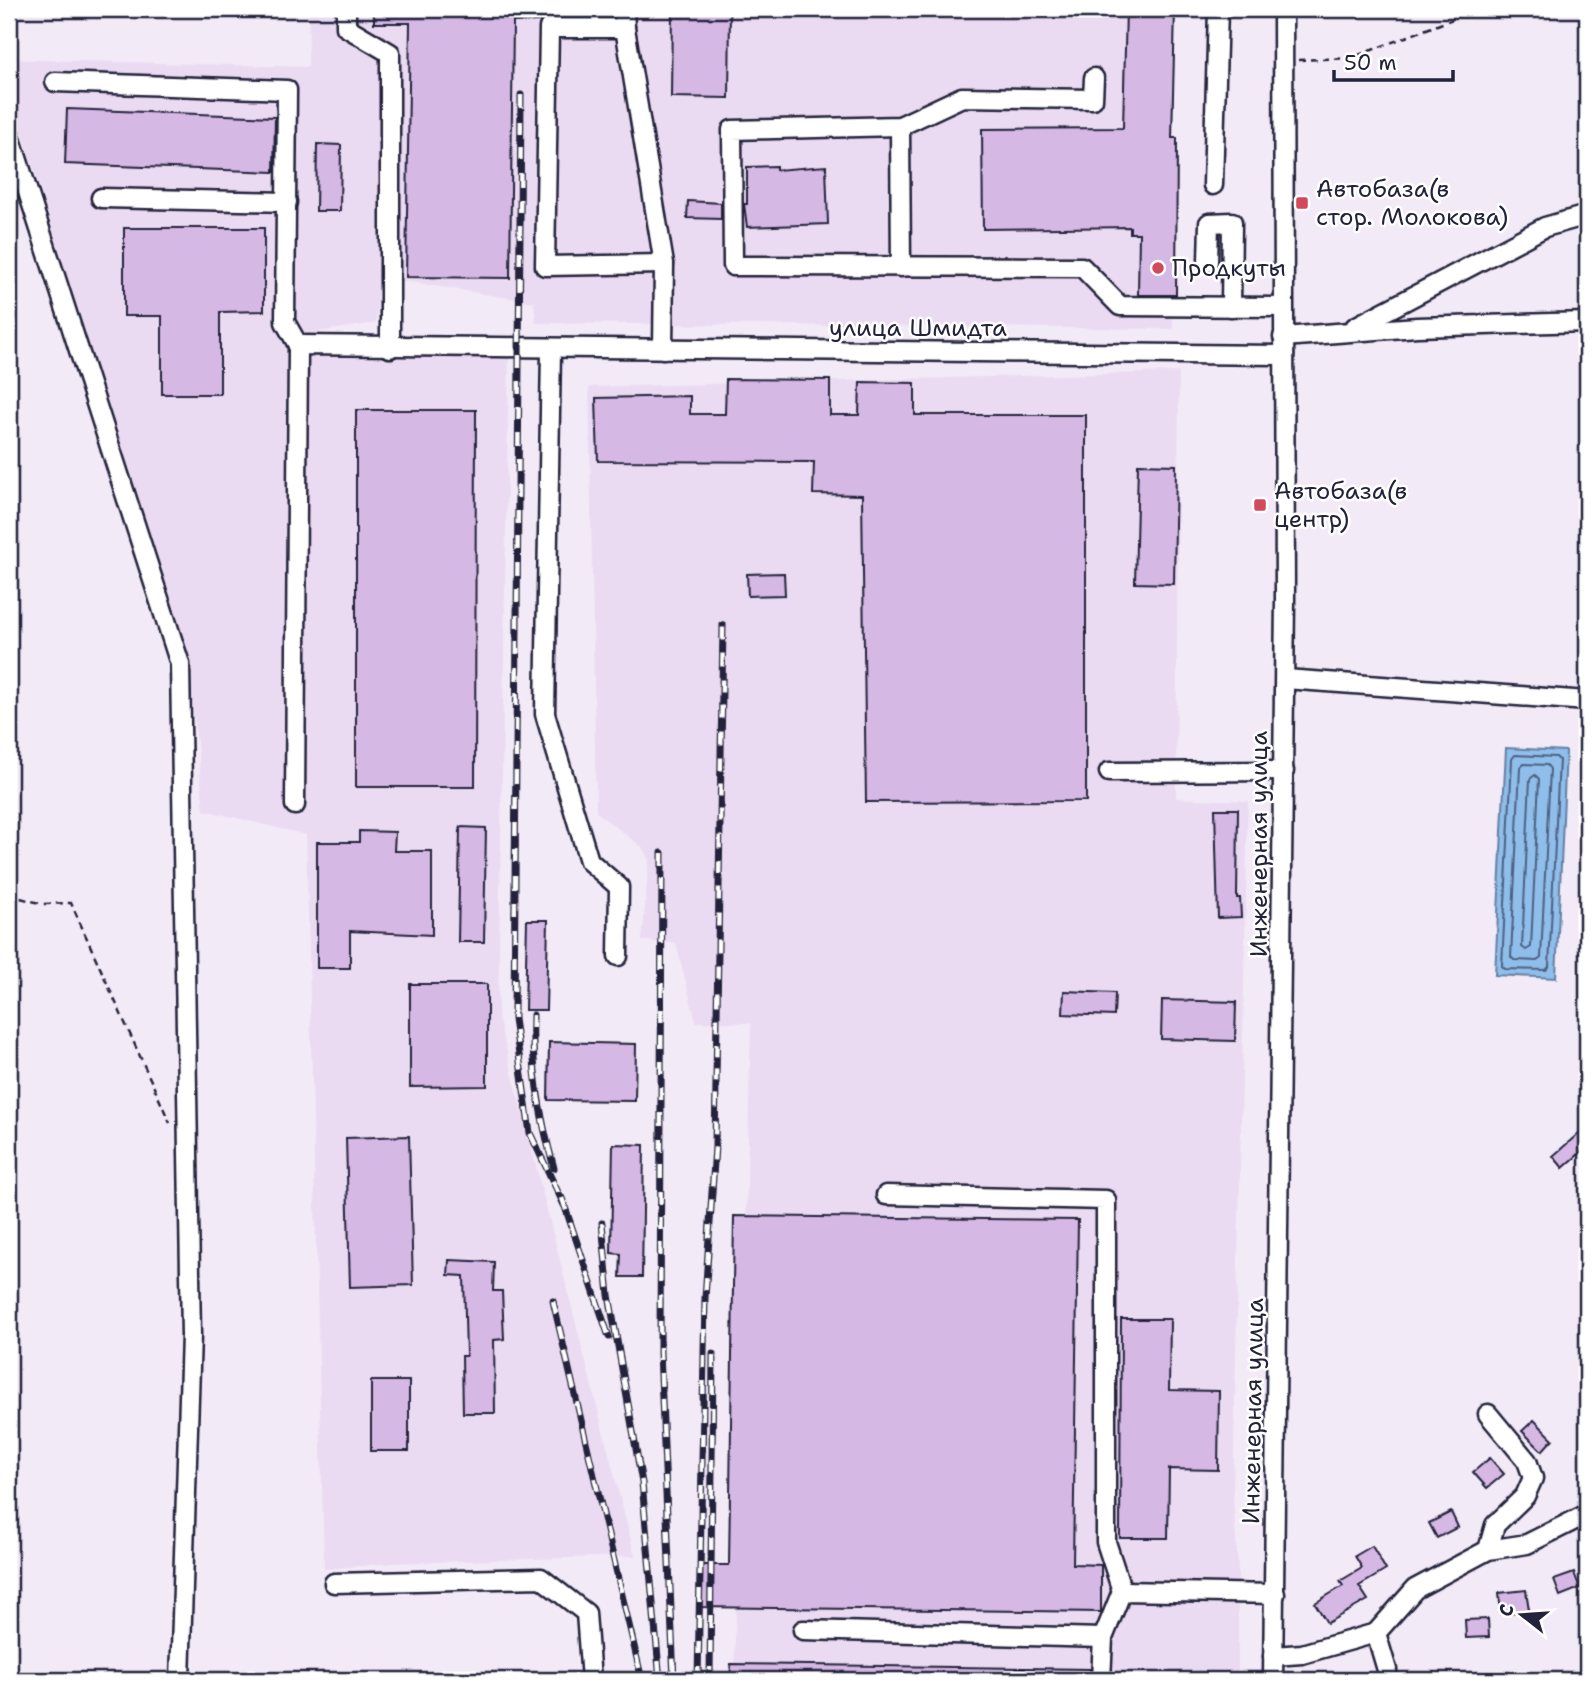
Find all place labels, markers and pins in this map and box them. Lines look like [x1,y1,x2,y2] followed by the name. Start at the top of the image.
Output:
[1316,173,1508,233] place label: Автобаза(в стор. Молокова)
[1294,195,1310,211] marker: Автобаза(в стор. Молокова)
[1172,252,1286,284] place label: Продкуты
[1150,260,1166,276] marker: Продкуты
[1274,475,1407,535] place label: Автобаза(в центр)
[1252,497,1268,513] marker: Автобаза(в центр)

